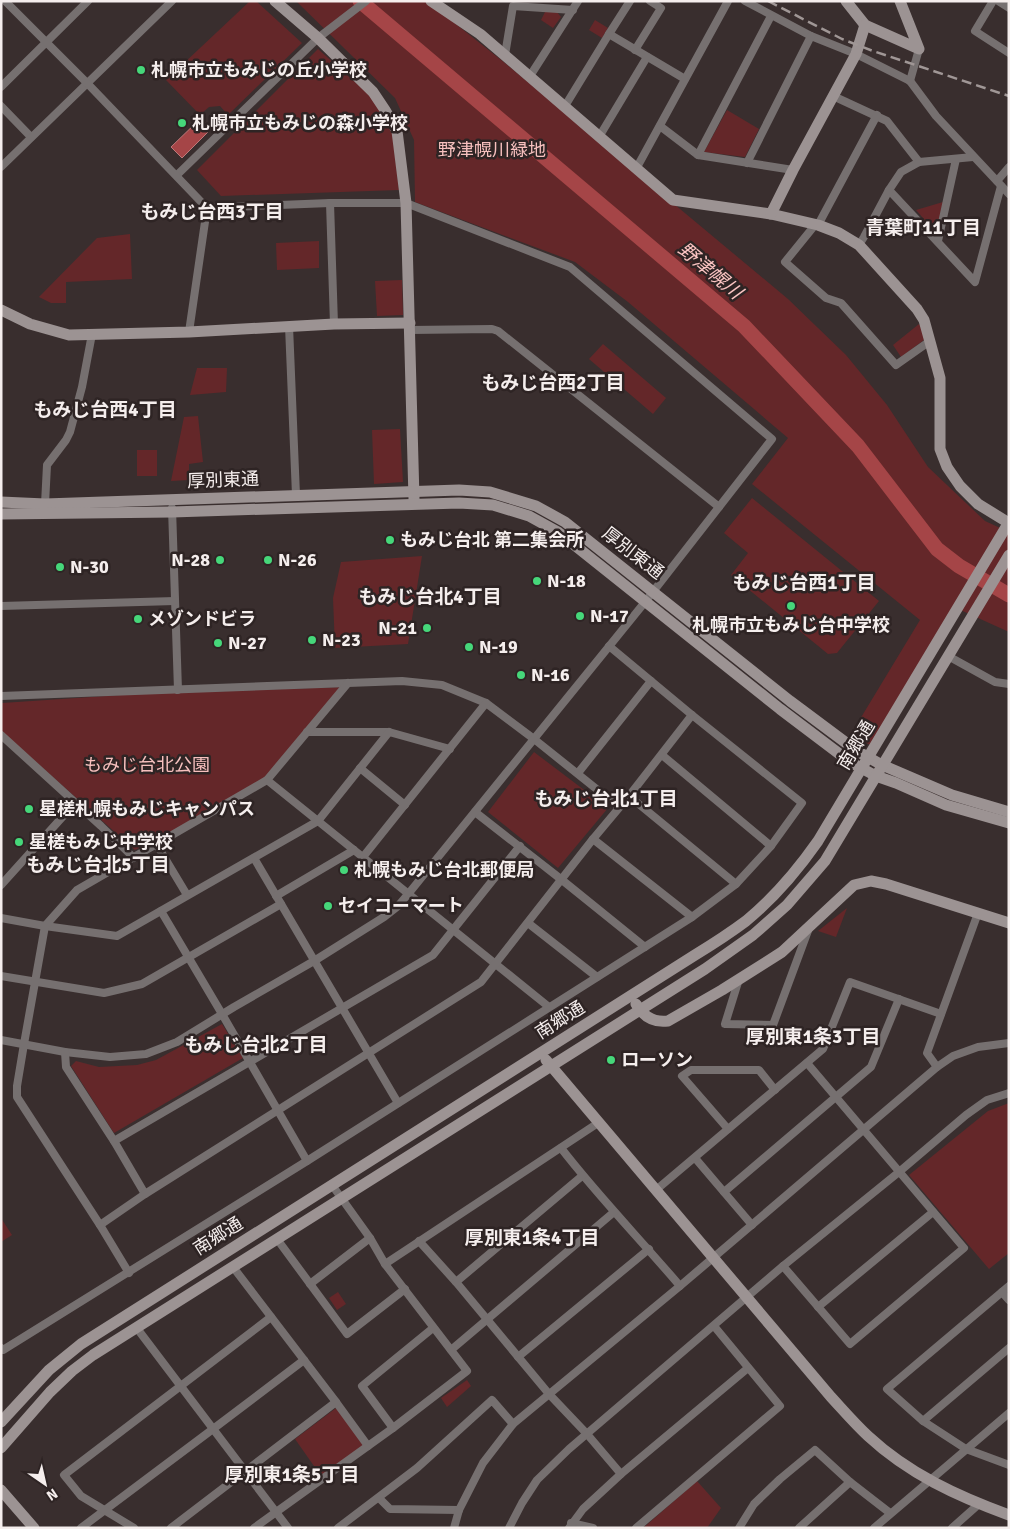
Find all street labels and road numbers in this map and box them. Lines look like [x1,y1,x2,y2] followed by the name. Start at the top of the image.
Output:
[187,468,259,492] street label: 厚別東通
[598,522,668,584] street label: 厚別東通
[833,716,879,774] street label: 南郷通
[531,996,589,1044] street label: 南郷通
[189,1212,247,1260] street label: 南郷通

